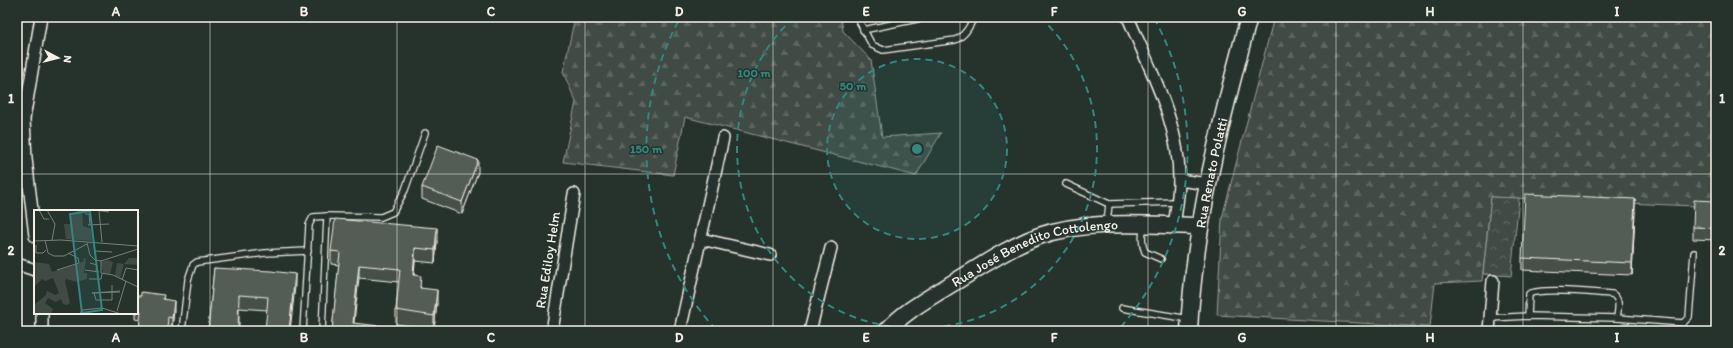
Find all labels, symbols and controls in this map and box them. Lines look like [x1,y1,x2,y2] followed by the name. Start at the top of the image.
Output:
[111,4,121,19] text: A
[300,4,309,19] text: B
[487,4,496,19] text: C
[675,4,684,19] text: D
[862,4,870,19] text: E
[1051,4,1058,19] text: F
[1238,4,1247,19] text: G
[1426,4,1435,19] text: H
[1615,4,1620,19] text: I
[38,38,78,78] north arrow
[61,55,74,64] text: N
[737,66,771,80] text: 100 m
[840,79,867,93] text: 50 m
[8,91,14,106] text: 1
[1719,91,1725,106] text: 1
[1192,116,1231,229] street label: Rua Renato Polatti
[630,142,663,156] text: 150 m
[910,142,924,156] centre of rings
[34,210,138,314] inset map
[532,210,564,310] street label: Rua Ediloy Helm
[948,216,1118,290] street label: Rua José Benedito Cottolengo
[8,243,15,258] text: 2
[1719,243,1726,258] text: 2
[111,330,121,345] text: A
[300,330,309,345] text: B
[487,330,496,345] text: C
[675,330,684,345] text: D
[862,330,870,345] text: E
[1051,330,1058,345] text: F
[1238,330,1247,345] text: G
[1426,330,1435,345] text: H
[1615,330,1620,345] text: I

